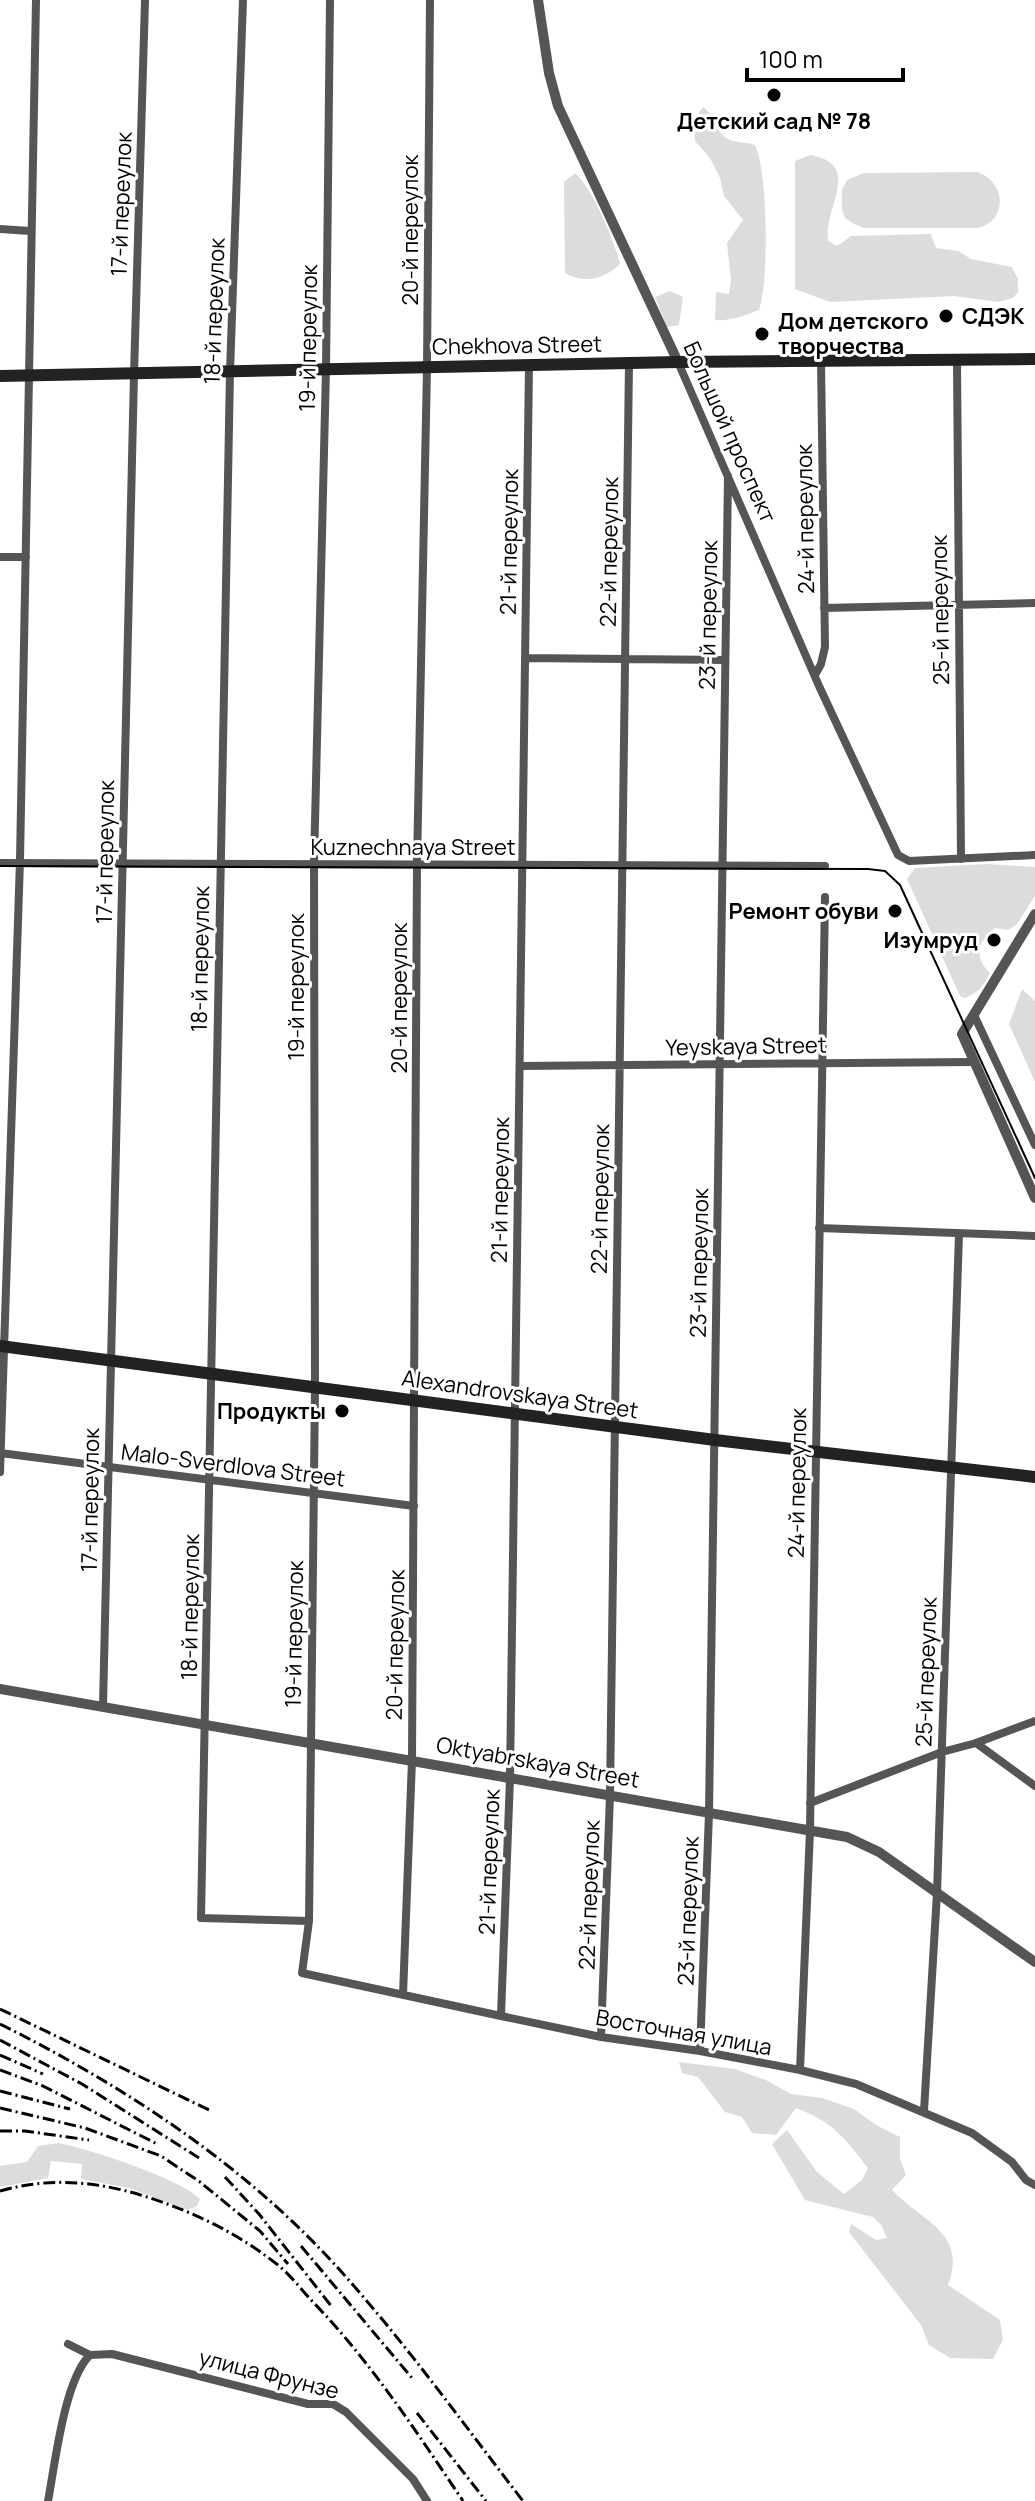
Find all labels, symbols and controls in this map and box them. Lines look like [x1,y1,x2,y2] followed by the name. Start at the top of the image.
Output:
[747,32,903,82] scale bar
[759,42,823,75] text: 100 m
[765,86,783,104] marker: Детский сад № 78
[677,106,871,136] place label: Детский сад № 78
[103,130,139,277] street label: 17-й переулок
[395,153,425,305] street label: 20-й переулок
[196,236,232,385] street label: 18-й переулок
[292,263,324,412] street label: 19-й переулок
[962,301,1025,331] place label: СДЭК
[778,306,929,361] place label: Дом детского творчества
[937,307,955,325] marker: СДЭК
[753,325,771,343] marker: Дом детского творчества
[432,329,602,361] street label: Chekhova Street
[677,337,783,527] street label: Большой проспект
[789,443,821,594] street label: 24-й переулок
[493,468,525,615] street label: 21-й переулок
[593,476,625,627] street label: 22-й переулок
[924,534,956,685] street label: 25-й переулок
[692,539,724,690] street label: 23-й переулок
[89,779,121,924] street label: 17-й переулок
[310,832,516,862] street label: Kuznechnaya Street
[184,885,216,1032] street label: 18-й переулок
[728,896,879,926] place label: Ремонт обуви
[886,902,904,920] marker: Ремонт обуви
[281,912,311,1061] street label: 19-й переулок
[384,921,414,1073] street label: 20-й переулок
[884,925,978,955] place label: Изумруд
[985,931,1003,949] marker: Изумруд
[665,1030,827,1062] street label: Yeyskaya Street
[484,1116,516,1263] street label: 21-й переулок
[584,1123,616,1274] street label: 22-й переулок
[683,1187,715,1338] street label: 23-й переулок
[400,1363,640,1425] street label: Alexandrovskaya Street
[217,1396,326,1426] place label: Продукты
[333,1402,351,1420] marker: Продукты
[781,1407,813,1558] street label: 24-й переулок
[74,1427,106,1572] street label: 17-й переулок
[119,1436,347,1494] street label: Malo-Sverdlova Street
[174,1533,206,1680] street label: 18-й переулок
[278,1559,310,1708] street label: 19-й переулок
[379,1568,411,1721] street label: 20-й переулок
[908,1595,944,1748] street label: 25-й переулок
[434,1729,642,1795] street label: Oktyabrskaya Street
[471,1787,507,1936] street label: 21-й переулок
[571,1818,607,1970] street label: 22-й переулок
[670,1835,706,1986] street label: 23-й переулок
[594,2002,774,2062] street label: Восточная улица
[196,2342,342,2406] street label: улица Фрунзе

